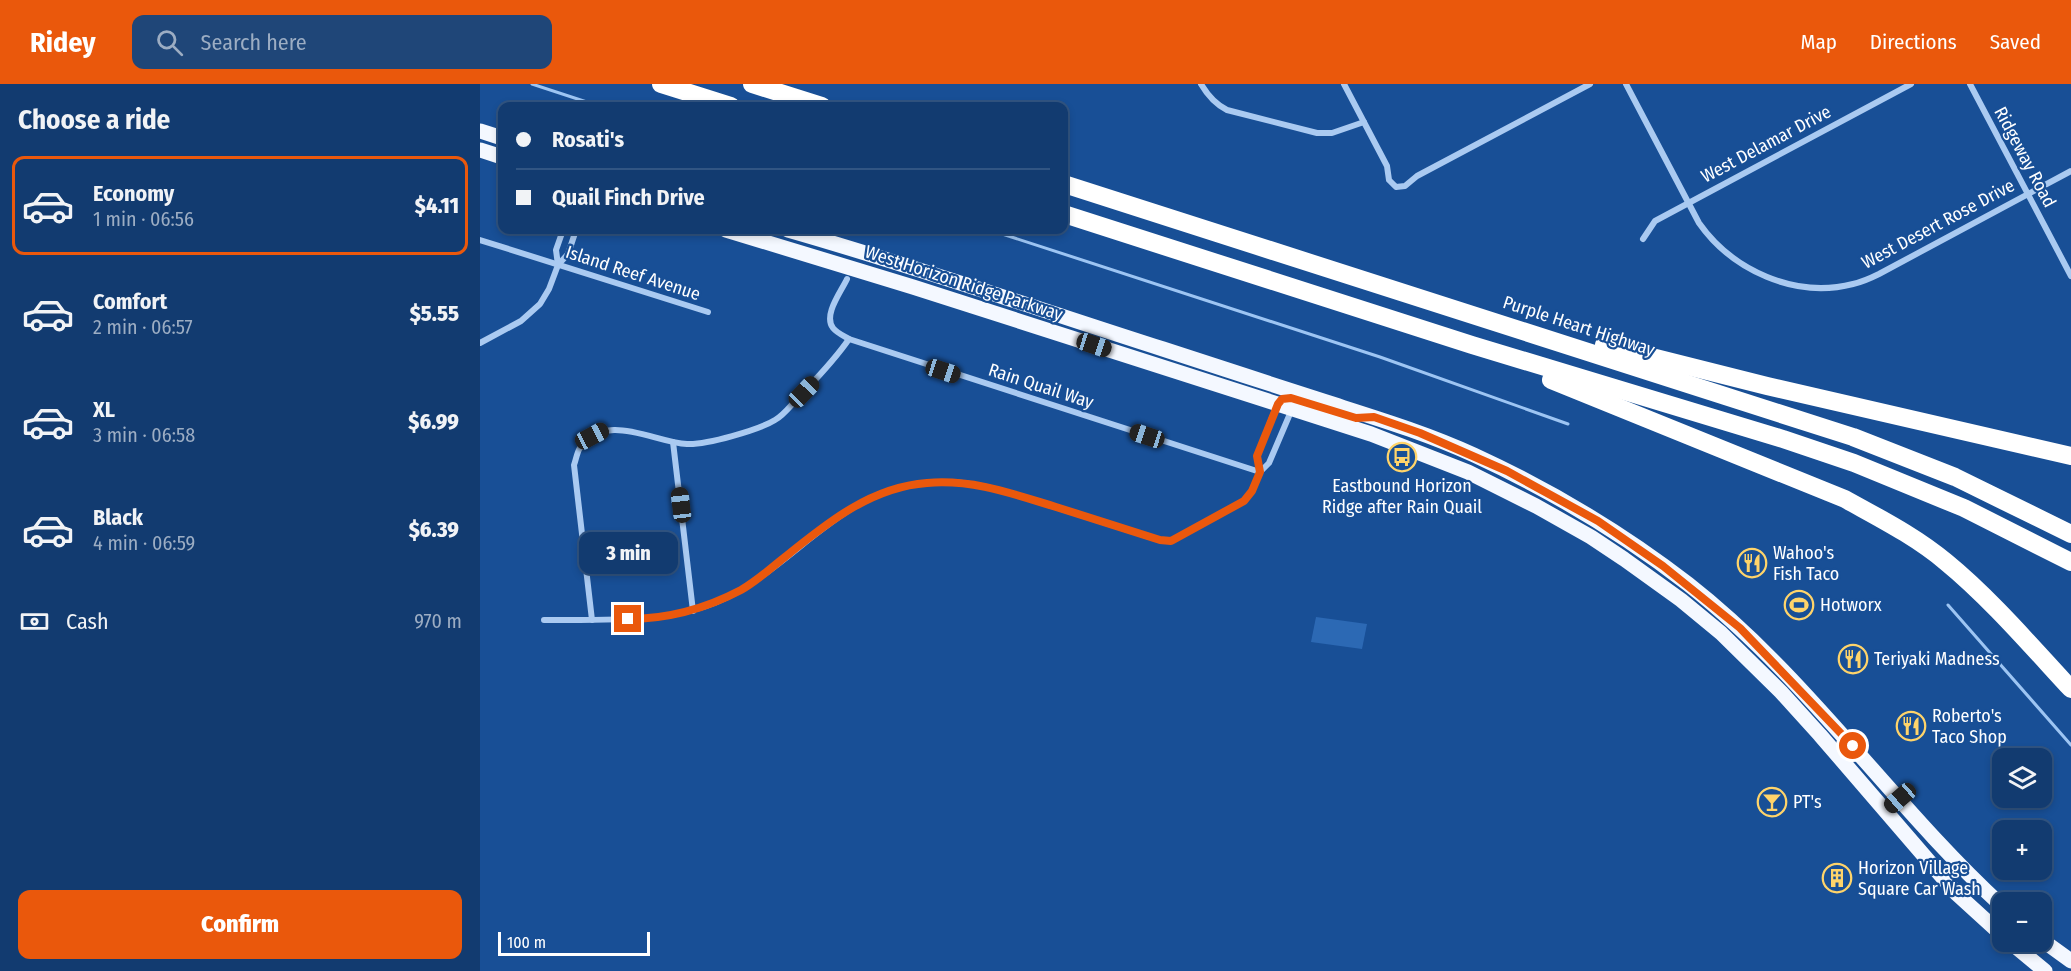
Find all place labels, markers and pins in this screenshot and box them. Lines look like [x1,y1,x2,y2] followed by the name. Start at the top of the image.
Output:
[1386,441,1418,473] bus stop icon: Eastbound Horizon Ridge after Rain Quail
[1322,475,1482,518] place label: Eastbound Horizon Ridge after Rain Quail
[1773,542,1839,585] place label: Wahoo's Fish Taco
[1736,547,1768,579] restaurant icon: Wahoo's Fish Taco
[1783,589,1815,621] sports icon: Hotworx
[1820,594,1882,616] place label: Hotworx
[1837,643,1869,675] restaurant icon: Teriyaki Madness
[1874,648,2000,670] place label: Teriyaki Madness
[1932,705,2007,748] place label: Roberto's Taco Shop
[1895,710,1927,742] restaurant icon: Roberto's Taco Shop
[1756,786,1788,818] bar icon: PT's
[1793,791,1822,813] place label: PT's
[1858,857,1981,900] place label: Horizon Village Square Car Wash
[1821,862,1853,894] building icon: Horizon Village Square Car Wash

